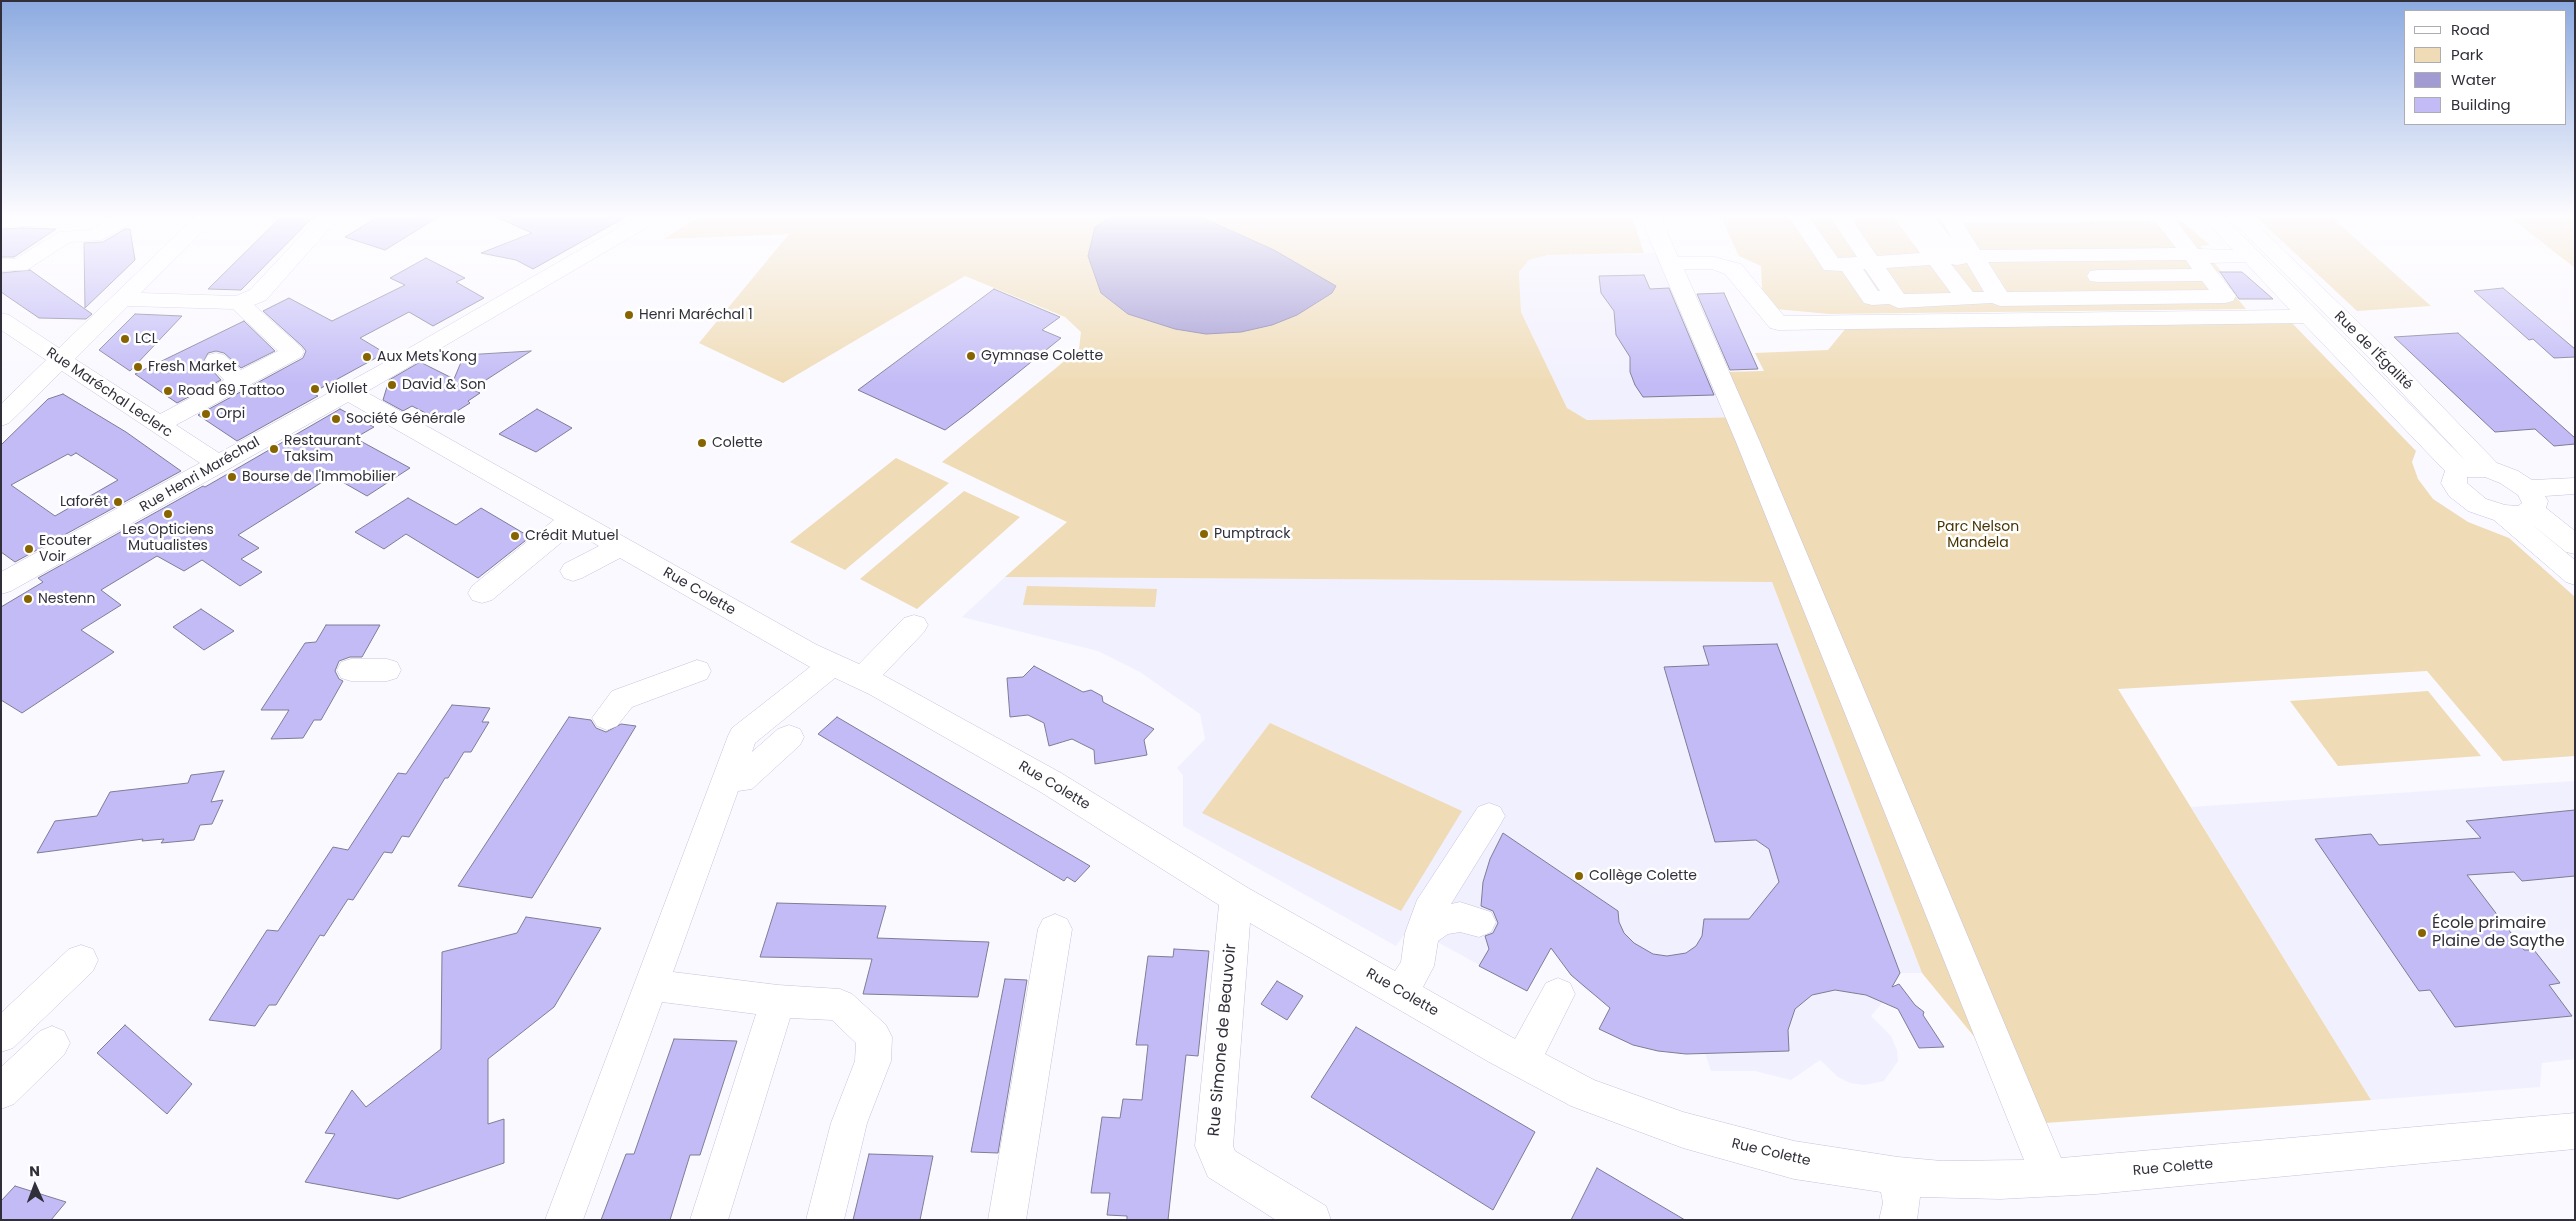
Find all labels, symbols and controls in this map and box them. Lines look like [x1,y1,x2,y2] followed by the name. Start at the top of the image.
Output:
[2404,10,2566,125] legend
[2451,19,2490,40] text: Road
[2451,44,2483,65] text: Park
[2451,69,2496,90] text: Water
[2451,94,2511,115] text: Building
[639,307,753,323] place label: Henri Maréchal 1
[2330,308,2416,394] street label: Rue de l'Égalité
[623,309,635,321] marker: Henri Maréchal 1
[135,331,158,347] place label: LCL
[119,333,131,345] marker: LCL
[43,345,175,441] street label: Rue Maréchal Leclerc
[981,348,1103,364] place label: Gymnase Colette
[377,349,477,365] place label: Aux Mets'Kong
[965,350,977,362] marker: Gymnase Colette
[361,351,373,363] marker: Aux Mets'Kong
[148,359,237,375] place label: Fresh Market
[132,361,144,373] marker: Fresh Market
[402,377,486,393] place label: David & Son
[386,379,398,391] marker: David & Son
[325,381,368,397] place label: Viollet
[178,383,285,399] place label: Road 69 Tattoo
[309,383,321,395] marker: Viollet
[162,385,174,397] marker: Road 69 Tattoo
[216,406,245,422] place label: Orpi
[200,408,212,420] marker: Orpi
[346,411,465,427] place label: Société Générale
[330,413,342,425] marker: Société Générale
[284,433,361,466] place label: Restaurant Taksim
[137,434,263,516] street label: Rue Henri Maréchal
[712,435,763,451] place label: Colette
[696,437,708,449] marker: Colette
[268,443,280,455] marker: Restaurant Taksim
[242,469,396,485] place label: Bourse de l'Immobilier
[226,471,238,483] marker: Bourse de l'Immobilier
[60,494,108,510] place label: Laforêt
[112,496,124,508] marker: Laforêt
[162,508,174,520] marker: Les Opticiens Mutualistes
[1937,519,2019,552] park label: Parc Nelson Mandela
[122,522,214,554] place label: Les Opticiens Mutualistes
[1214,526,1290,542] place label: Pumptrack
[525,528,619,544] place label: Crédit Mutuel
[1198,528,1210,540] marker: Pumptrack
[509,530,521,542] marker: Crédit Mutuel
[39,533,92,566] place label: Ecouter Voir
[23,543,35,555] marker: Ecouter Voir
[660,565,738,619] street label: Rue Colette
[38,591,96,607] place label: Nestenn
[22,593,34,605] marker: Nestenn
[1015,758,1093,814] street label: Rue Colette
[1589,868,1697,884] place label: Collège Colette
[1573,870,1585,882] marker: Collège Colette
[2432,914,2565,952] place label: École primaire Plaine de Saythe
[2416,927,2428,939] marker: École primaire Plaine de Saythe
[1205,943,1241,1137] street label: Rue Simone de Beauvoir
[1363,966,1441,1020] street label: Rue Colette
[1730,1136,1812,1170] street label: Rue Colette
[2132,1156,2214,1180] street label: Rue Colette
[10,1161,60,1211] north arrow
[29,1161,40,1181] text: N

